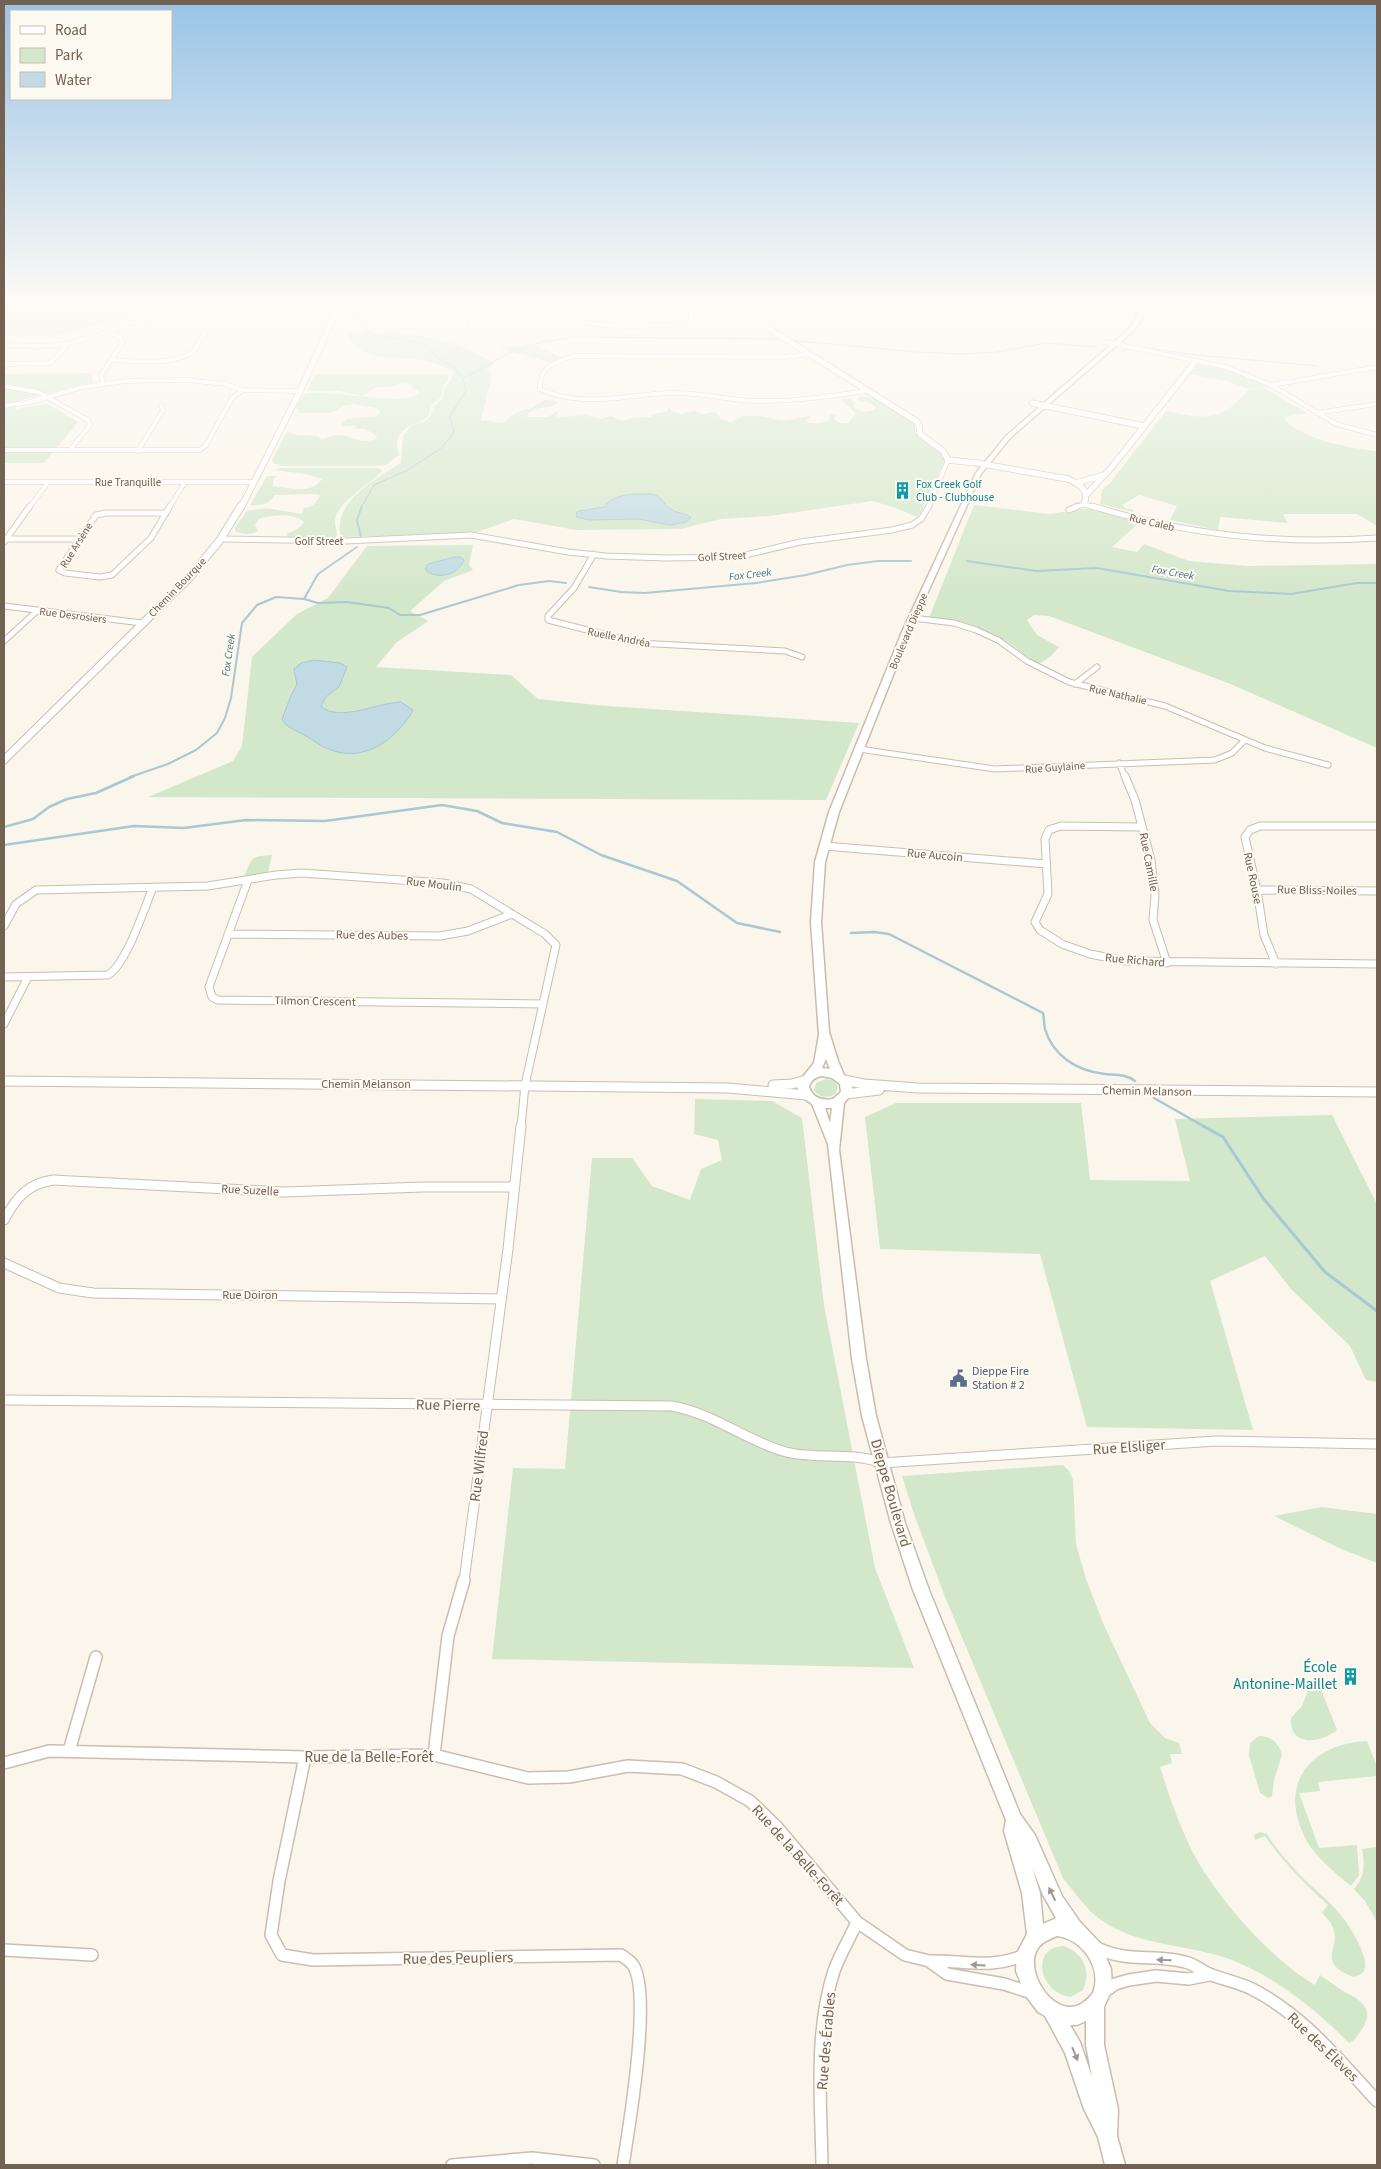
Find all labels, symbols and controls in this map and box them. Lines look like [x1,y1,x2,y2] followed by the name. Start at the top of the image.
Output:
[10,10,172,100] legend
[55,20,87,41] text: Road
[55,45,84,66] text: Park
[55,70,92,91] text: Water
[95,475,162,490] street label: Rue Tranquille
[916,477,995,505] place label: Fox Creek Golf Club - Clubhouse
[892,480,912,500] building icon: Fox Creek Golf Club - Clubhouse
[1128,510,1176,535] street label: Rue Caleb
[57,519,97,571] street label: Rue Arsène
[295,534,344,549] street label: Golf Street
[697,548,747,565] street label: Golf Street
[145,554,210,620] street label: Chemin Bourque
[1150,561,1196,584] water label: Fox Creek
[728,564,773,585] water label: Fox Creek
[886,590,932,672] street label: Boulevard Dieppe
[39,604,108,627] street label: Rue Desrosiers
[586,624,652,651] street label: Ruelle Andréa
[218,632,239,677] water label: Fox Creek
[1088,681,1149,709] street label: Rue Nathalie
[1024,758,1086,777] street label: Rue Guylaine
[1134,831,1163,893] street label: Rue Camille
[906,845,964,866] street label: Rue Aucoin
[1239,851,1266,906] street label: Rue Rouse
[405,873,463,896] street label: Rue Moulin
[1277,881,1357,900] street label: Rue Bliss-Noiles
[336,926,408,945] street label: Rue des Aubes
[1104,949,1166,972] street label: Rue Richard
[274,992,356,1011] street label: Tilmon Crescent
[321,1076,411,1093] street label: Chemin Melanson
[1102,1082,1192,1101] street label: Chemin Melanson
[221,1181,279,1200] street label: Rue Suzelle
[222,1287,278,1304] street label: Rue Doiron
[972,1363,1029,1394] place label: Dieppe Fire Station # 2
[948,1368,968,1388] public building icon: Dieppe Fire Station # 2
[416,1394,480,1417] street label: Rue Pierre
[465,1429,494,1503] street label: Rue Wilfred
[1092,1434,1167,1461] street label: Rue Elsliger
[865,1437,916,1550] street label: Dieppe Boulevard
[1233,1657,1337,1695] place label: École Antonine-Maillet
[1341,1666,1361,1686] building icon: École Antonine-Maillet
[304,1747,434,1768] street label: Rue de la Belle-Forêt
[747,1800,849,1910] street label: Rue de la Belle-Forêt
[1048,1887,1056,1901] one-way arrow
[403,1947,514,1970] street label: Rue des Peupliers
[1155,1956,1171,1964] one-way arrow
[970,1961,986,1969] one-way arrow
[812,1991,841,2091] street label: Rue des Érables
[1282,2008,1363,2087] street label: Rue des Élèves
[1072,2047,1080,2061] one-way arrow

